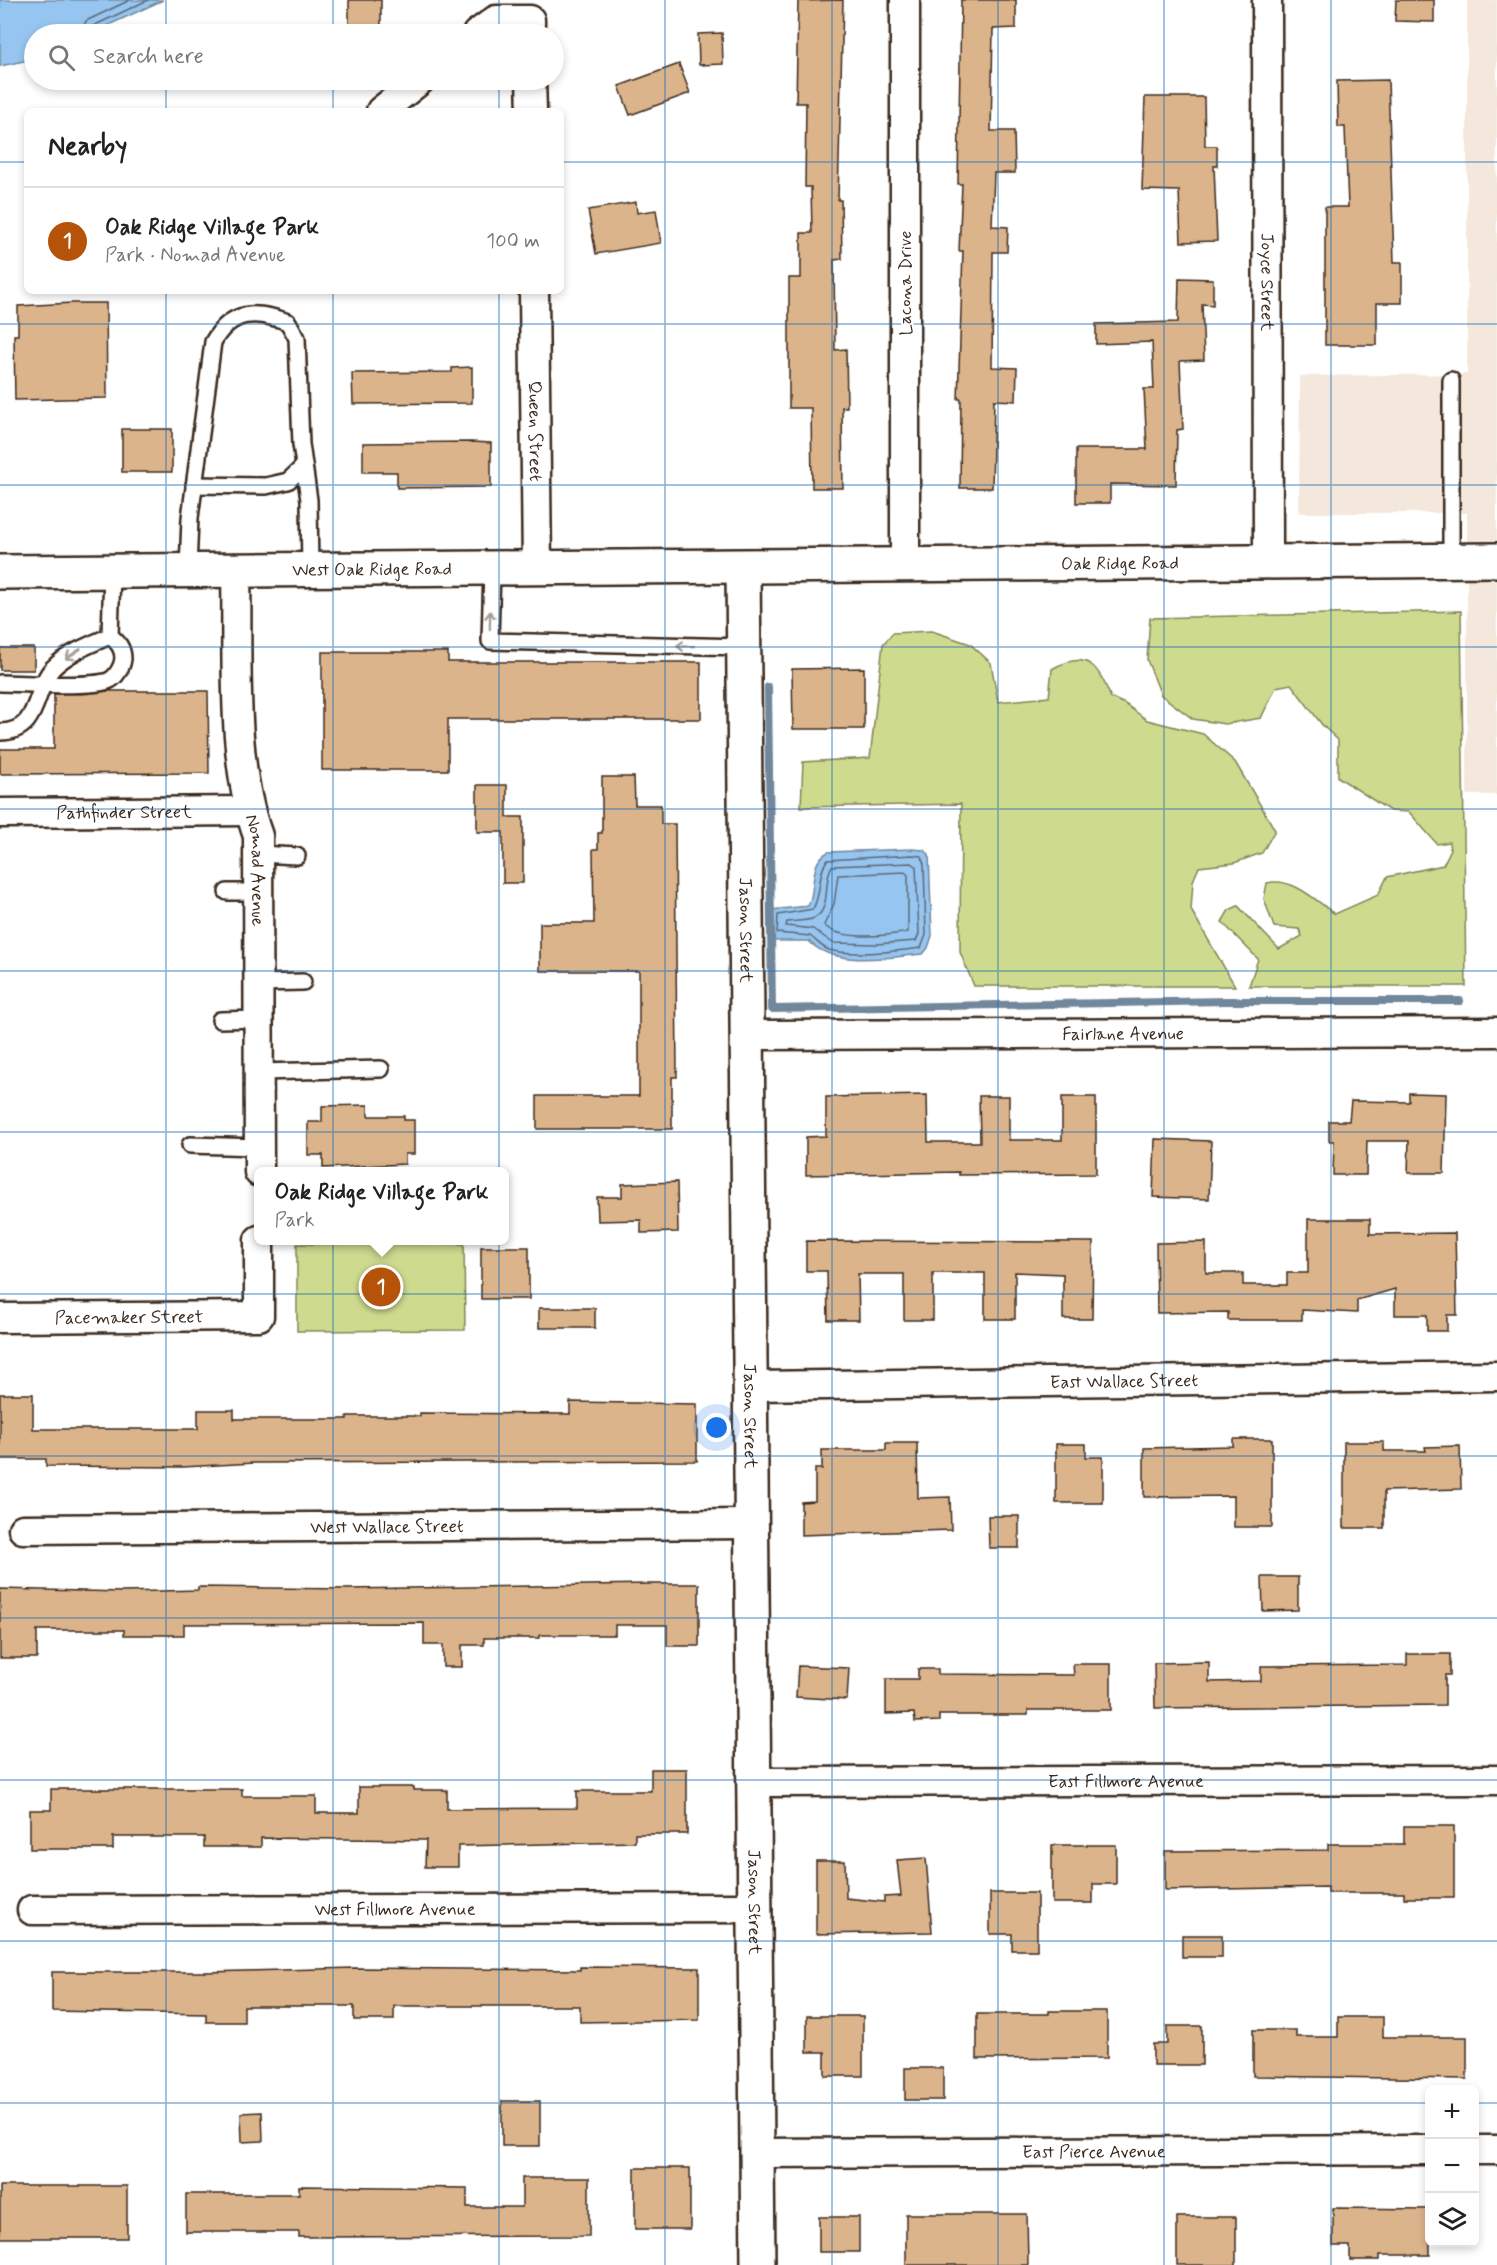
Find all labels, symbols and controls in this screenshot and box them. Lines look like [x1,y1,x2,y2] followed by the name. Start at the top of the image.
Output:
[24,24,564,90] search box
[45,41,78,74] icon: search
[93,43,204,71] text: Search here
[48,130,127,164] text: Nearby
[105,214,319,242] text: Oak Ridge Village Park
[63,228,72,255] text: 1
[486,228,540,255] text: 100 m
[894,231,918,335] street label: Lacona Drive
[1254,233,1279,331] street label: Joyce Street
[105,242,285,269] text: Park · Nomad Avenue
[522,380,547,482] street label: Queen Street
[1061,552,1179,576] street label: Oak Ridge Road
[292,557,452,583] street label: West Oak Ridge Road
[485,611,496,631] one-way arrow
[676,640,696,652] one-way arrow
[65,648,82,660] one-way arrow
[56,800,192,826] street label: Pathfinder Street
[239,811,269,926] street label: Nomad Avenue
[733,877,758,983] street label: Jason Street
[1062,1022,1184,1047] street label: Fairlane Avenue
[254,1167,509,1245] popup
[275,1179,488,1207] text: Oak Ridge Village Park
[275,1207,314,1234] text: Park
[362,1264,400,1310] pin: 1
[55,1305,203,1331] street label: Pacemaker Street
[737,1363,762,1469] street label: Jason Street
[1050,1369,1199,1395] street label: East Wallace Street
[702,1413,731,1442] your location
[310,1515,464,1540] street label: West Wallace Street
[1048,1770,1204,1794] street label: East Fillmore Avenue
[741,1849,766,1955] street label: Jason Street
[314,1898,476,1922] street label: West Fillmore Avenue
[1425,2085,1479,2247] map controls
[1425,2085,1479,2139] button: +
[1425,2139,1479,2193] button: −
[1022,2140,1166,2165] street label: East Pierce Avenue
[1425,2193,1479,2247] button: layers

